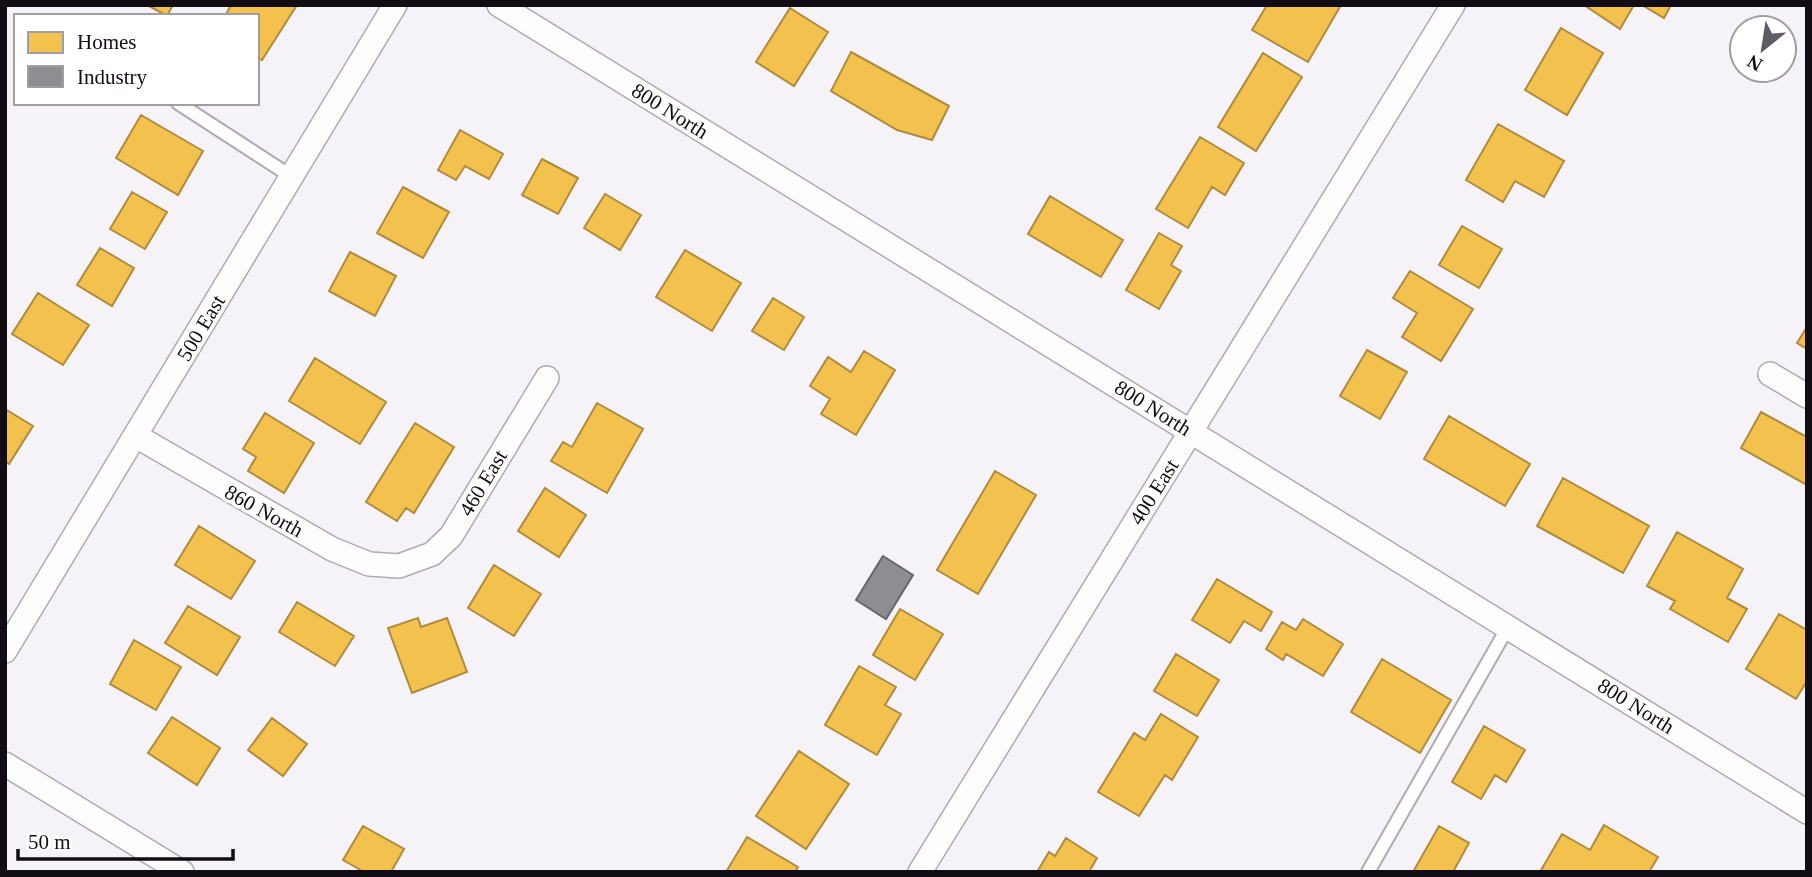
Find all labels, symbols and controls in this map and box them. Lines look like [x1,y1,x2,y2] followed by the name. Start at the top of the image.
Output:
[14,14,259,105] legend
[1728,14,1798,84] north arrow
[77,30,137,54] text: Homes
[1743,51,1766,76] text: N
[77,65,147,89] text: Industry
[627,78,713,144] street label: 800 North
[172,290,230,365] street label: 500 East
[1110,375,1196,441] street label: 800 North
[454,445,512,520] street label: 460 East
[1125,455,1184,529] street label: 400 East
[221,480,308,543] street label: 860 North
[1593,673,1679,739] street label: 800 North
[18,818,233,862] scale bar
[28,830,71,854] text: 50 m

